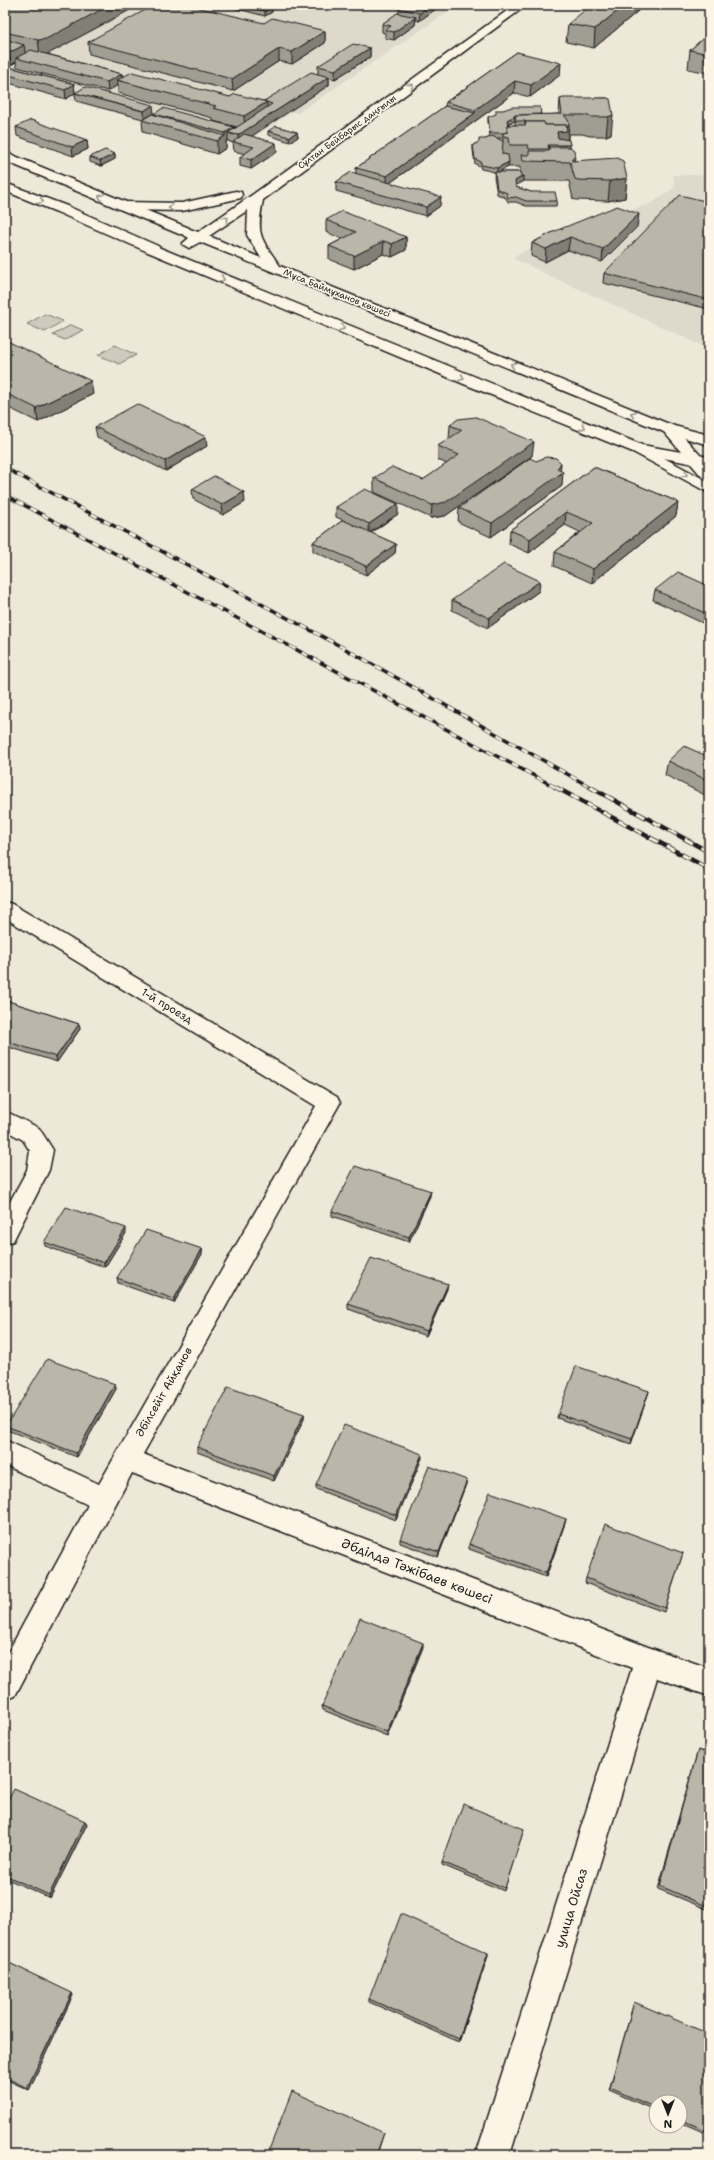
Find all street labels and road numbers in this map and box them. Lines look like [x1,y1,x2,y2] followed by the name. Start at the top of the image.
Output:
[295,92,399,172] street label: Сұлтан Бейбарыс даңғылы
[282,266,392,320] street label: Мұса Баймұханов көшесі
[139,985,195,1027] street label: 1-й проезд
[132,1344,196,1440] street label: Әбілсейіт Айқанов
[339,1534,495,1608] street label: Әбділдә Тәжібаев көшесі
[551,1866,591,1950] street label: улица Ойсаз

